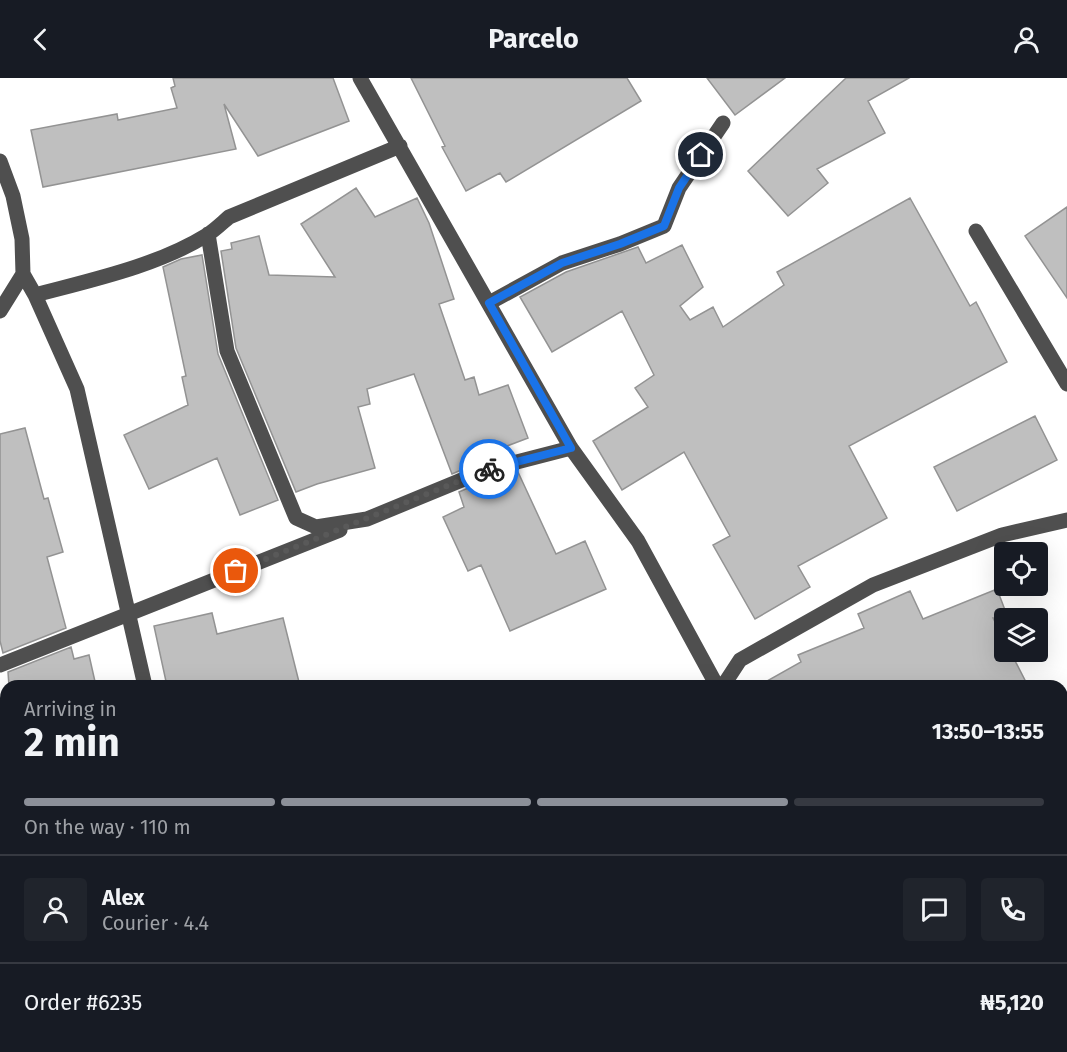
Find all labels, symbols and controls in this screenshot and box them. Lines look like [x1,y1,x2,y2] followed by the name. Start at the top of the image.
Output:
[24,23,57,56] icon: back
[488,23,579,55] text: Parcelo
[1010,23,1043,56] icon: person
[675,129,726,180] pin
[684,138,717,171] icon: home
[459,439,519,499] courier
[473,453,506,486] icon: bike
[994,542,1048,662] map controls
[994,542,1048,596] button: locate
[210,545,261,596] pin
[219,554,252,587] icon: bag
[994,608,1048,662] button: layers
[24,697,117,721] text: Arriving in
[932,718,1044,745] text: 13:50–13:55
[24,720,120,766] text: 2 min
[24,815,191,839] text: On the way · 110 m
[24,878,87,941] button: person
[903,878,966,941] button: chat
[981,878,1044,941] button: phone
[102,884,145,911] text: Alex
[102,911,209,935] text: Courier · 4.4
[24,989,142,1016] text: Order #6235
[980,989,1044,1016] text: ₦5,120

